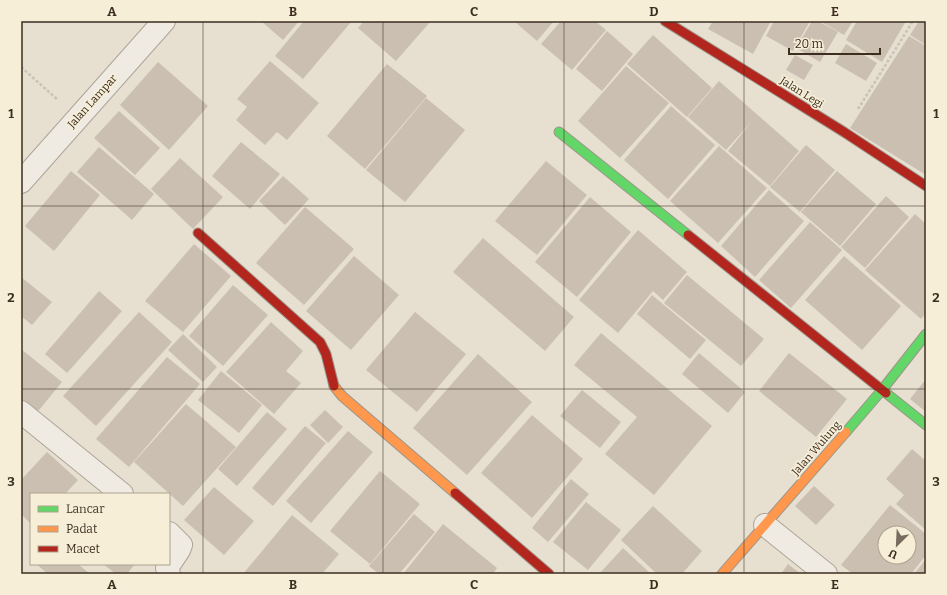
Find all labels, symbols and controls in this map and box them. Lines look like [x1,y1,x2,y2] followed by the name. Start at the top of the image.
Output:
[107,4,117,19] text: A
[289,4,297,19] text: B
[470,4,478,19] text: C
[649,4,659,19] text: D
[831,4,839,19] text: E
[789,30,880,56] scale bar
[795,37,824,51] text: 20 m
[64,72,120,132] street label: Jalan Lampar
[777,73,827,111] street label: Jalan Legi
[8,106,14,121] text: 1
[933,106,939,121] text: 1
[7,290,15,305] text: 2
[932,290,940,305] text: 2
[788,418,844,479] street label: Jalan Wulung
[7,474,15,489] text: 3
[932,474,940,489] text: 3
[30,493,170,565] legend
[66,502,105,516] text: Lancar
[66,522,98,536] text: Padat
[877,525,917,565] north arrow
[66,542,101,556] text: Macet
[887,546,900,561] text: U
[107,577,117,592] text: A
[289,577,297,592] text: B
[470,577,478,592] text: C
[649,577,659,592] text: D
[831,577,839,592] text: E

